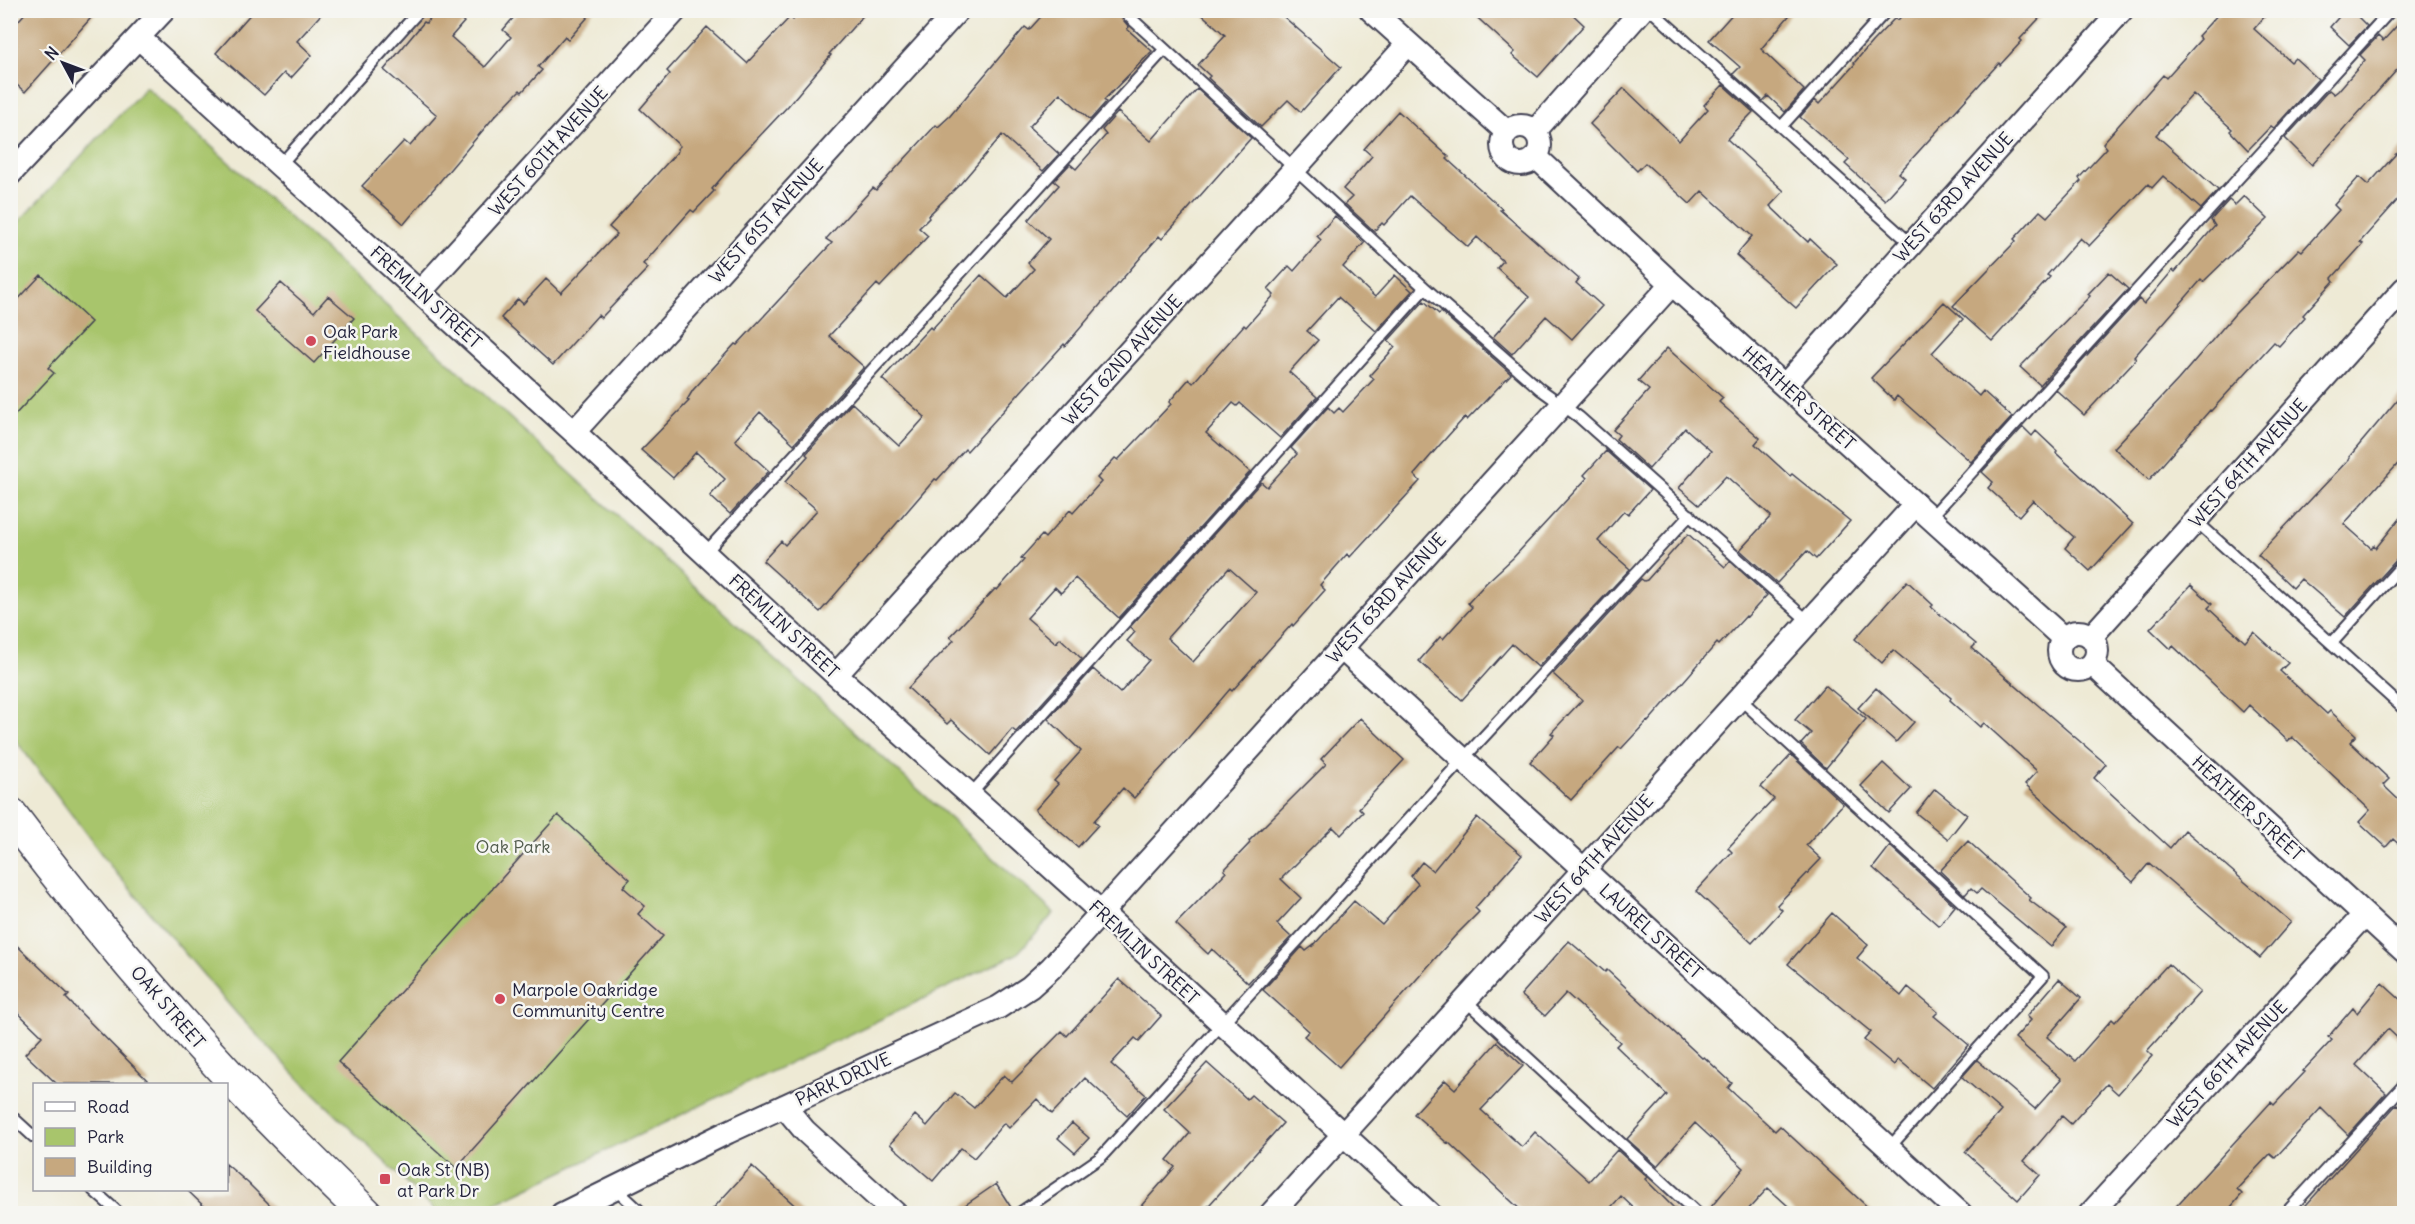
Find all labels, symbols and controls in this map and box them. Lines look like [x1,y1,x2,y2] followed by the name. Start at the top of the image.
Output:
[33,33,93,93] north arrow
[41,42,63,64] text: N
[484,81,612,221] street label: WEST 60TH AVENUE
[1888,127,2018,267] street label: WEST 63RD AVENUE
[704,154,828,288] street label: WEST 61ST AVENUE
[365,241,487,353] street label: FREMLIN STREET
[1057,290,1187,430] street label: WEST 62ND AVENUE
[323,320,410,364] place label: Oak Park Fieldhouse
[304,334,318,348] marker: Oak Park Fieldhouse
[1738,341,1860,455] street label: HEATHER STREET
[2184,394,2312,532] street label: WEST 64TH AVENUE
[1321,528,1451,668] street label: WEST 63RD AVENUE
[724,569,844,683] street label: FREMLIN STREET
[2187,750,2309,866] street label: HEATHER STREET
[1530,790,1658,928] street label: WEST 64TH AVENUE
[476,835,550,858] park label: Oak Park
[1595,879,1707,983] street label: LAUREL STREET
[1084,895,1204,1009] street label: FREMLIN STREET
[126,961,210,1053] street label: OAK STREET
[512,978,665,1022] place label: Marpole Oakridge Community Centre
[493,992,507,1006] marker: Marpole Oakridge Community Centre
[2162,995,2292,1133] street label: WEST 66TH AVENUE
[792,1047,894,1111] street label: PARK DRIVE
[33,1083,228,1191] legend
[87,1095,130,1118] text: Road
[87,1125,124,1148] text: Park
[87,1155,152,1178] text: Building
[397,1158,490,1202] place label: Oak St (NB) at Park Dr
[378,1172,392,1186] marker: Oak St (NB) at Park Dr

